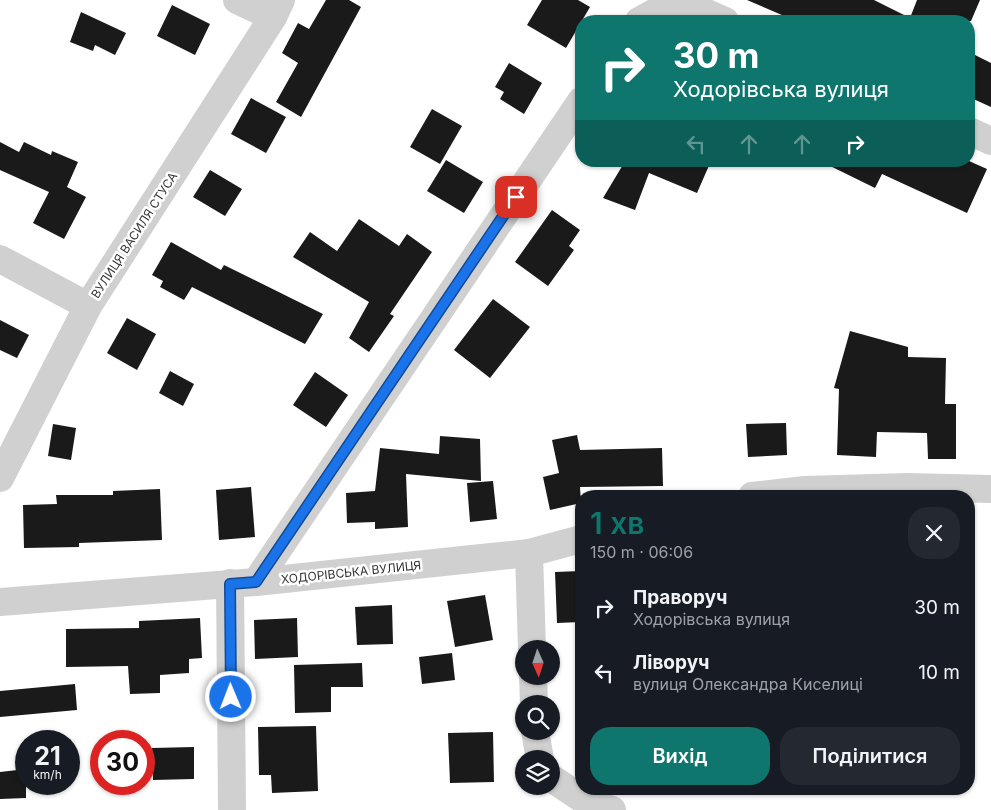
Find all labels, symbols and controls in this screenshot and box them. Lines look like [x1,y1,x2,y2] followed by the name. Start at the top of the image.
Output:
[673,34,759,76] text: 30 m
[590,35,655,100] icon: right
[673,76,889,102] text: Ходорівська вулиця
[682,130,710,158] icon: left
[735,130,763,158] icon: ahead
[788,130,816,158] icon: ahead
[841,130,869,158] icon: right
[88,169,180,301] street label: ВУЛИЦЯ ВАСИЛЯ СТУСА
[495,176,537,218] pin
[502,183,530,211] icon: arrive
[590,505,645,541] text: 1 хв
[908,507,960,559] button: close
[590,542,693,562] text: 150 m · 06:06
[280,557,422,587] street label: ХОДОРІВСЬКА ВУЛИЦЯ
[633,586,727,609] text: Праворуч
[590,594,618,622] icon: right
[914,596,960,619] text: 30 m
[633,609,790,629] text: Ходорівська вулиця
[515,640,560,685] north arrow
[515,640,560,795] map controls
[633,651,709,674] text: Ліворуч
[590,659,618,687] icon: left
[918,661,960,684] text: 10 m
[204,670,256,722] position arrow
[633,674,863,694] text: вулиця Олександра Киселиці
[515,695,560,740] button: search
[590,727,770,785] button: Вихід
[780,727,960,785] button: Поділитися
[90,730,155,795] speed limit sign: 30
[34,741,61,771] text: 21
[515,750,560,795] button: layers
[33,767,62,782] text: km/h

